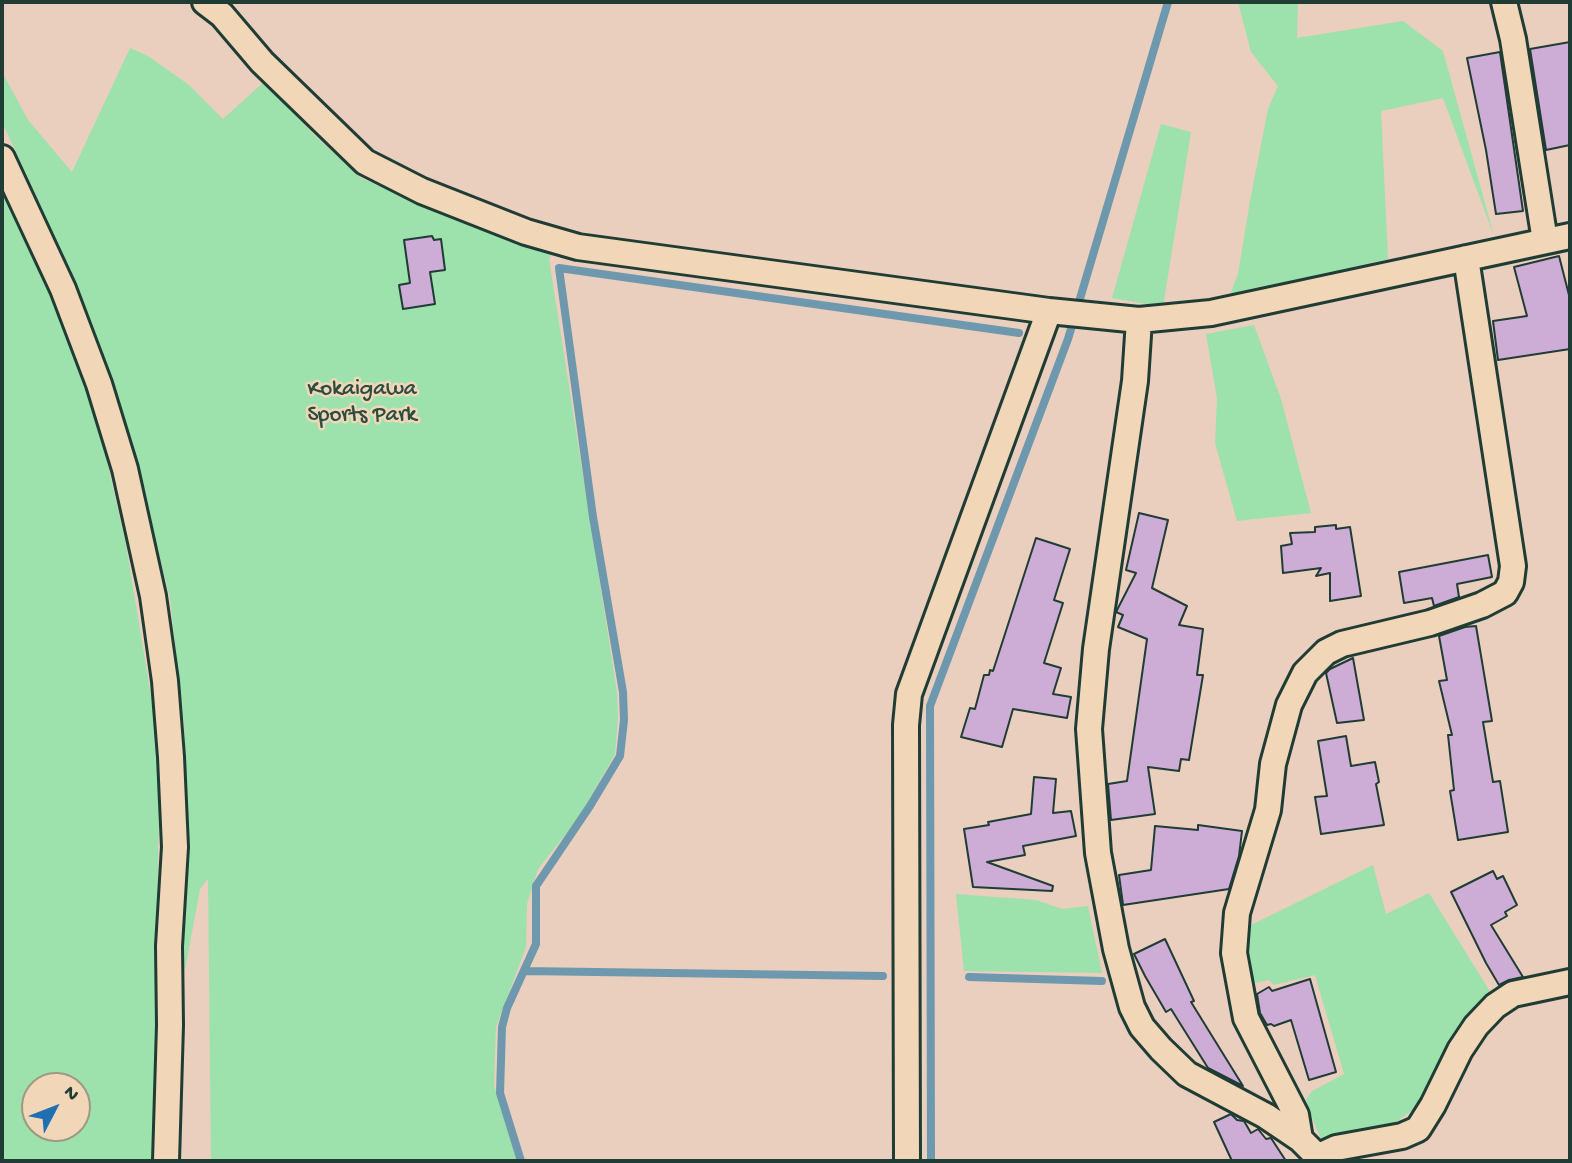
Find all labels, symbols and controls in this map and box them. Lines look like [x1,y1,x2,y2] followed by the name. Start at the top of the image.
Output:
[307,376,417,430] park label: Kokaigawa Sports Park
[21,1072,91,1142] north arrow
[58,1082,83,1106] text: N

